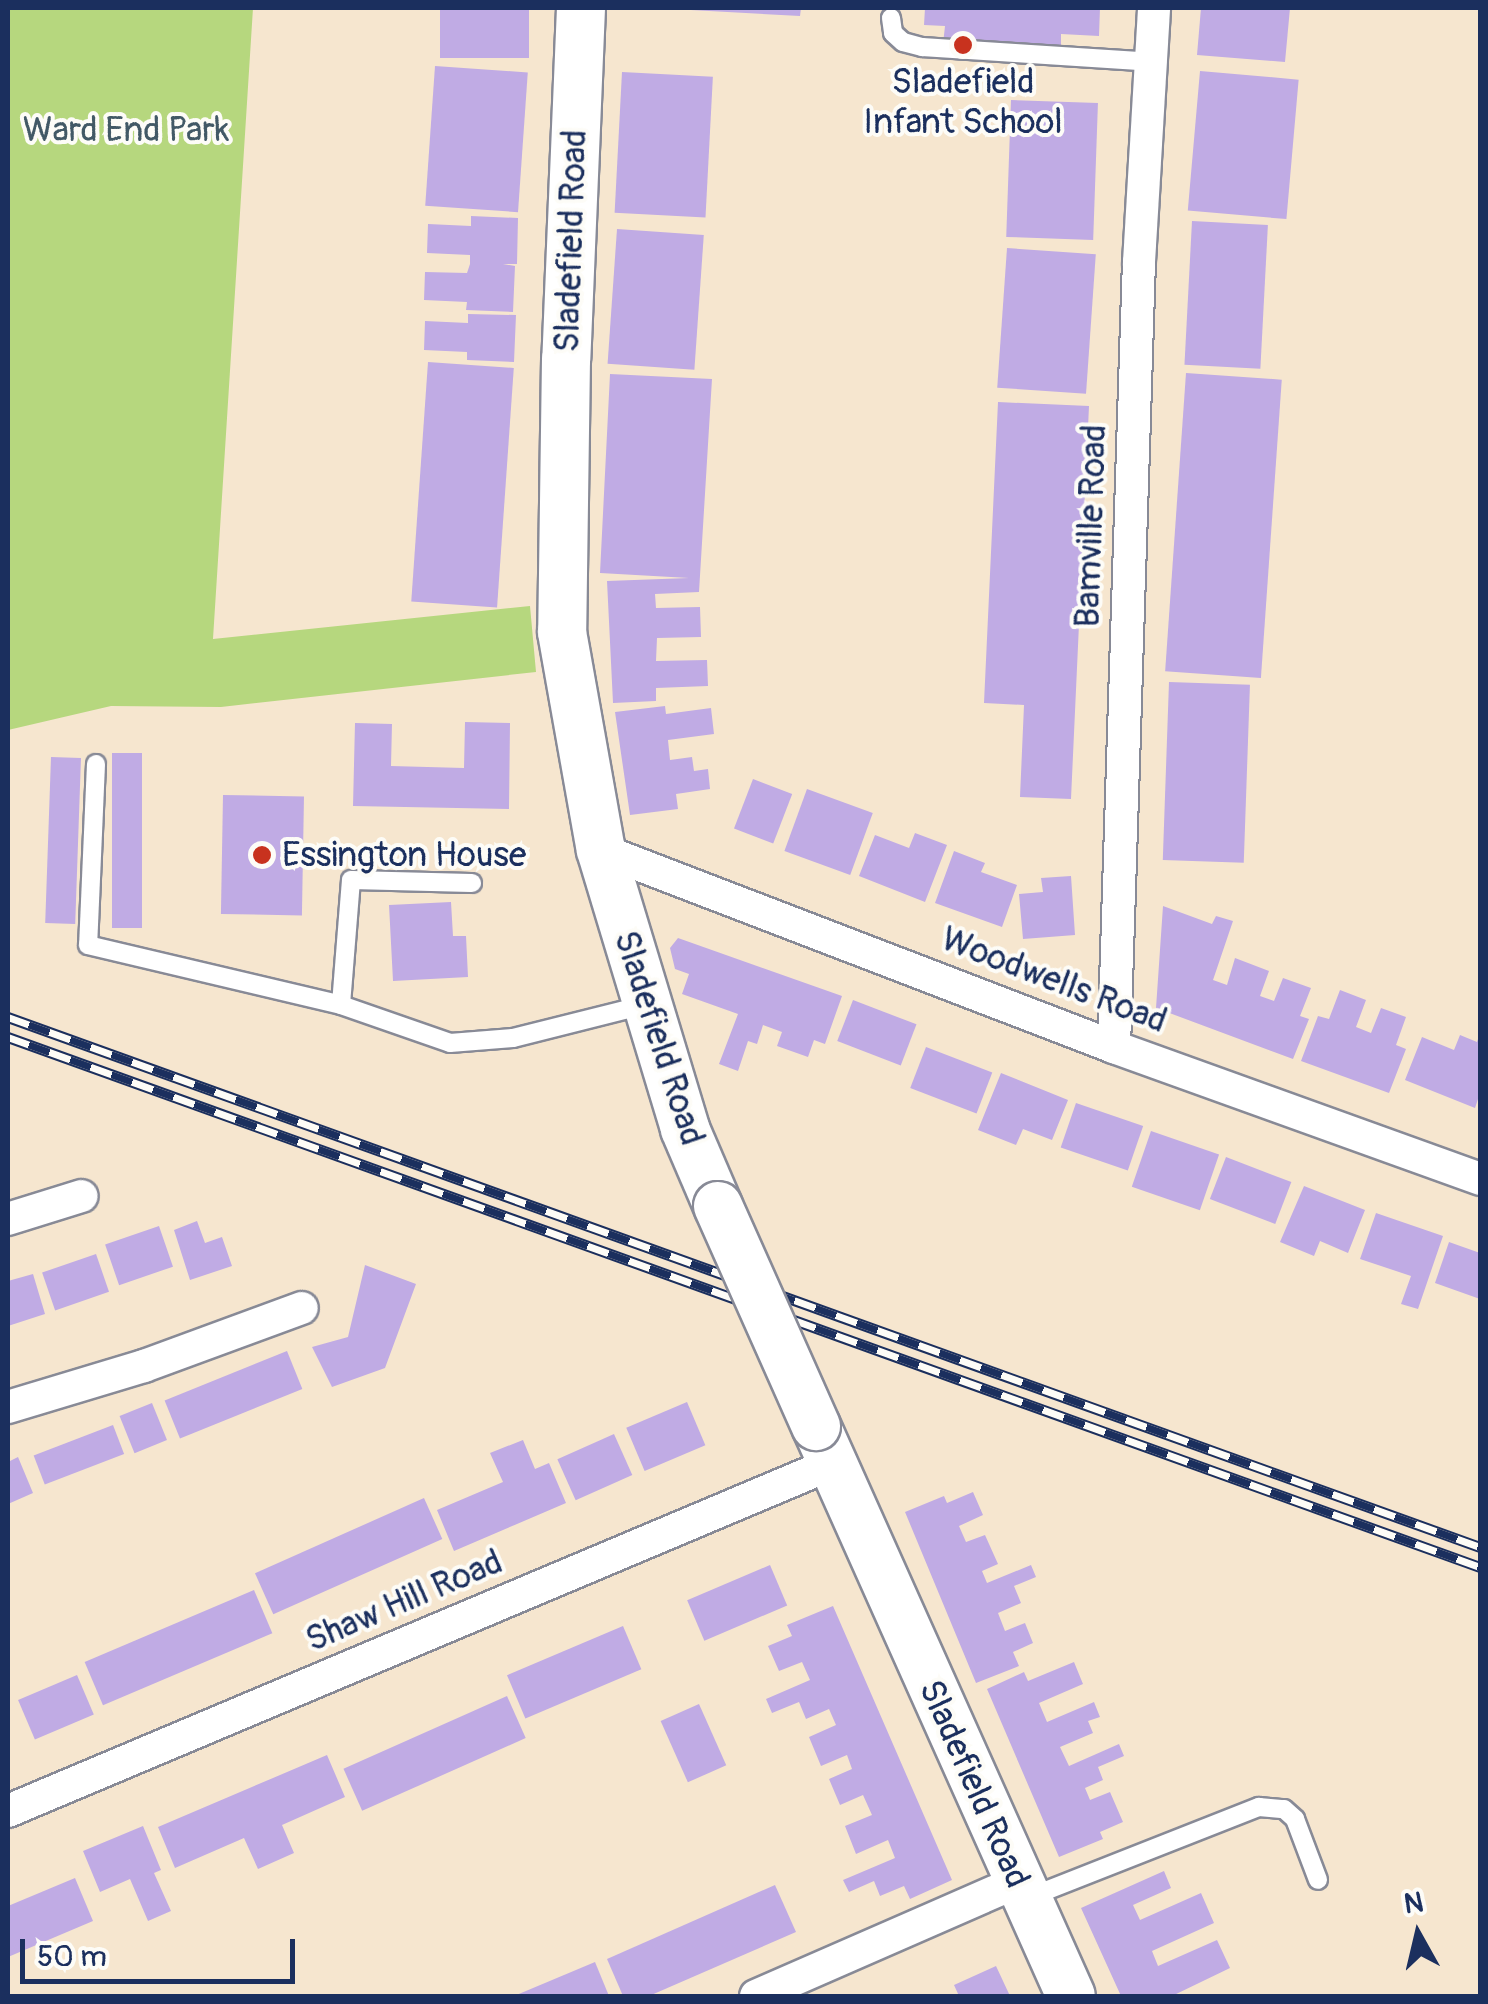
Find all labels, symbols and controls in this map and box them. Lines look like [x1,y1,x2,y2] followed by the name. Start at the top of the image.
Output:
[952,34,974,56] marker: Sladefield Infant School
[863,61,1063,143] place label: Sladefield Infant School
[23,109,229,151] park label: Ward End Park
[546,129,596,353] street label: Sladefield Road
[1066,424,1116,628] street label: Bamville Road
[282,834,526,876] place label: Essington House
[251,844,273,866] marker: Essington House
[935,918,1173,1042] street label: Woodwells Road
[605,925,713,1151] street label: Sladefield Road
[299,1541,509,1661] street label: Shaw Hill Road
[909,1674,1039,1894] street label: Sladefield Road
[1368,1884,1468,1984] north arrow
[1402,1885,1426,1922] text: N
[25,1919,300,1981] scale bar
[37,1938,107,1975] text: 50 m

